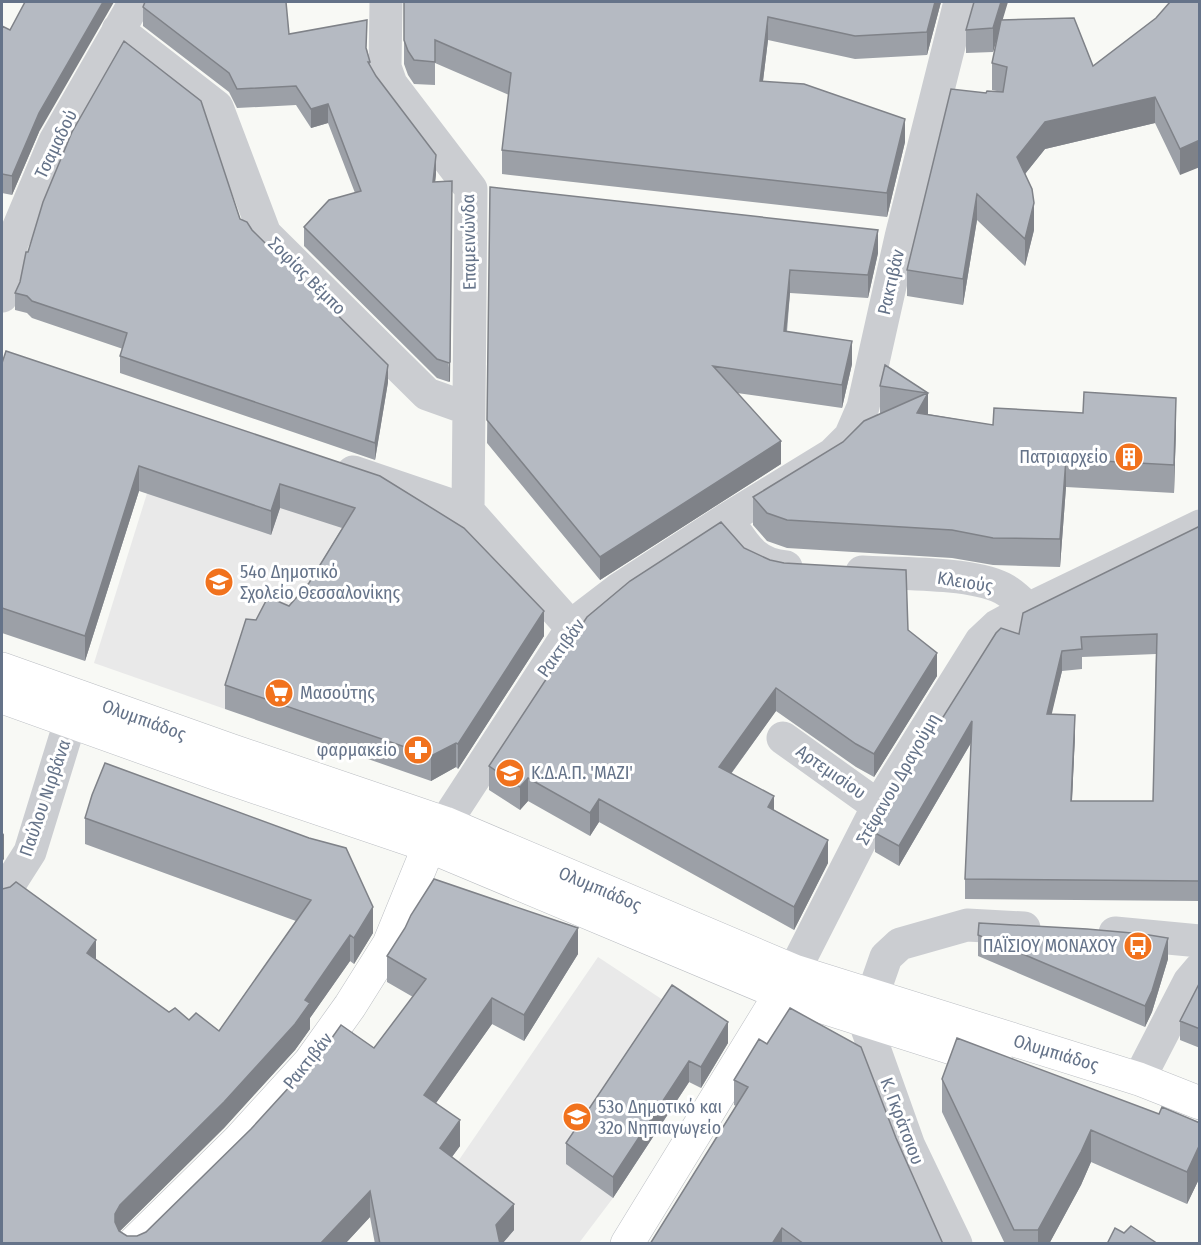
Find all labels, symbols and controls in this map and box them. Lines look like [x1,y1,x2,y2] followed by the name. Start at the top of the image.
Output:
[30,106,82,182] street label: Τσαμαδού
[457,194,481,290] street label: Επαμεινώνδα
[264,233,350,319] street label: Σοφίας Βέμπο
[873,247,909,317] street label: Ρακτιβάν
[1113,441,1145,473] building icon: Πατριαρχείο
[1019,446,1108,468] place label: Πατριαρχείο
[240,561,401,604] place label: 54ο Δημοτικό Σχολείο Θεσσαλονίκης
[203,566,235,598] school or university icon: 54ο Δημοτικό Σχολείο Θεσσαλονίκης
[936,567,995,597] street label: Κλειούς
[533,615,589,681] street label: Ρακτιβάν
[263,677,295,709] supermarket icon: Μασούτης
[300,682,375,704] place label: Μασούτης
[99,695,189,745] street label: Ολυμπιάδος
[851,709,945,849] street label: Στέφανου Δραγούμη
[402,734,434,766] pharmacy icon: φαρμακείο
[15,737,75,859] street label: Παύλου Νιρβάνα
[317,739,397,761] place label: φαρμακείο
[792,740,870,804] street label: Αρτεμισίου
[494,757,526,789] school or university icon: Κ.Δ.Α.Π. 'ΜΑΖΙ'
[531,762,633,784] place label: Κ.Δ.Α.Π. 'ΜΑΖΙ'
[555,862,645,916] street label: Ολυμπιάδος
[1122,930,1154,962] bus stop icon: ΠΑΪΣΙΟΥ ΜΟΝΑΧΟΥ
[983,935,1117,957] place label: ΠΑΪΣΙΟΥ ΜΟΝΑΧΟΥ
[279,1028,338,1094] street label: Ρακτιβάν
[1011,1030,1102,1076] street label: Ολυμπιάδος
[875,1074,929,1168] street label: Κ. Γκράτσιου
[598,1096,722,1139] place label: 53ο Δημοτικό και 32ο Νηπιαγωγείο
[561,1101,593,1133] school or university icon: 53ο Δημοτικό και 32ο Νηπιαγωγείο

